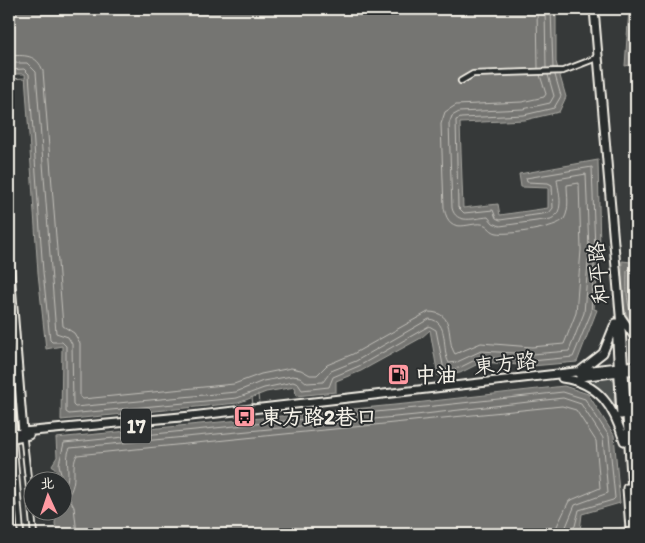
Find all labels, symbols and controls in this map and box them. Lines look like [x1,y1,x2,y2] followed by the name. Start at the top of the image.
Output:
[583,241,613,305] street label: 和平路
[472,347,538,379] street label: 東方路
[387,362,411,386] fuel station icon: 中油
[415,362,457,387] place label: 中油
[233,404,257,428] bus stop icon: 東方路2巷口
[261,404,377,429] place label: 東方路2巷口
[121,408,151,444] road number: 17
[22,470,72,520] north arrow
[40,475,55,492] text: 北

